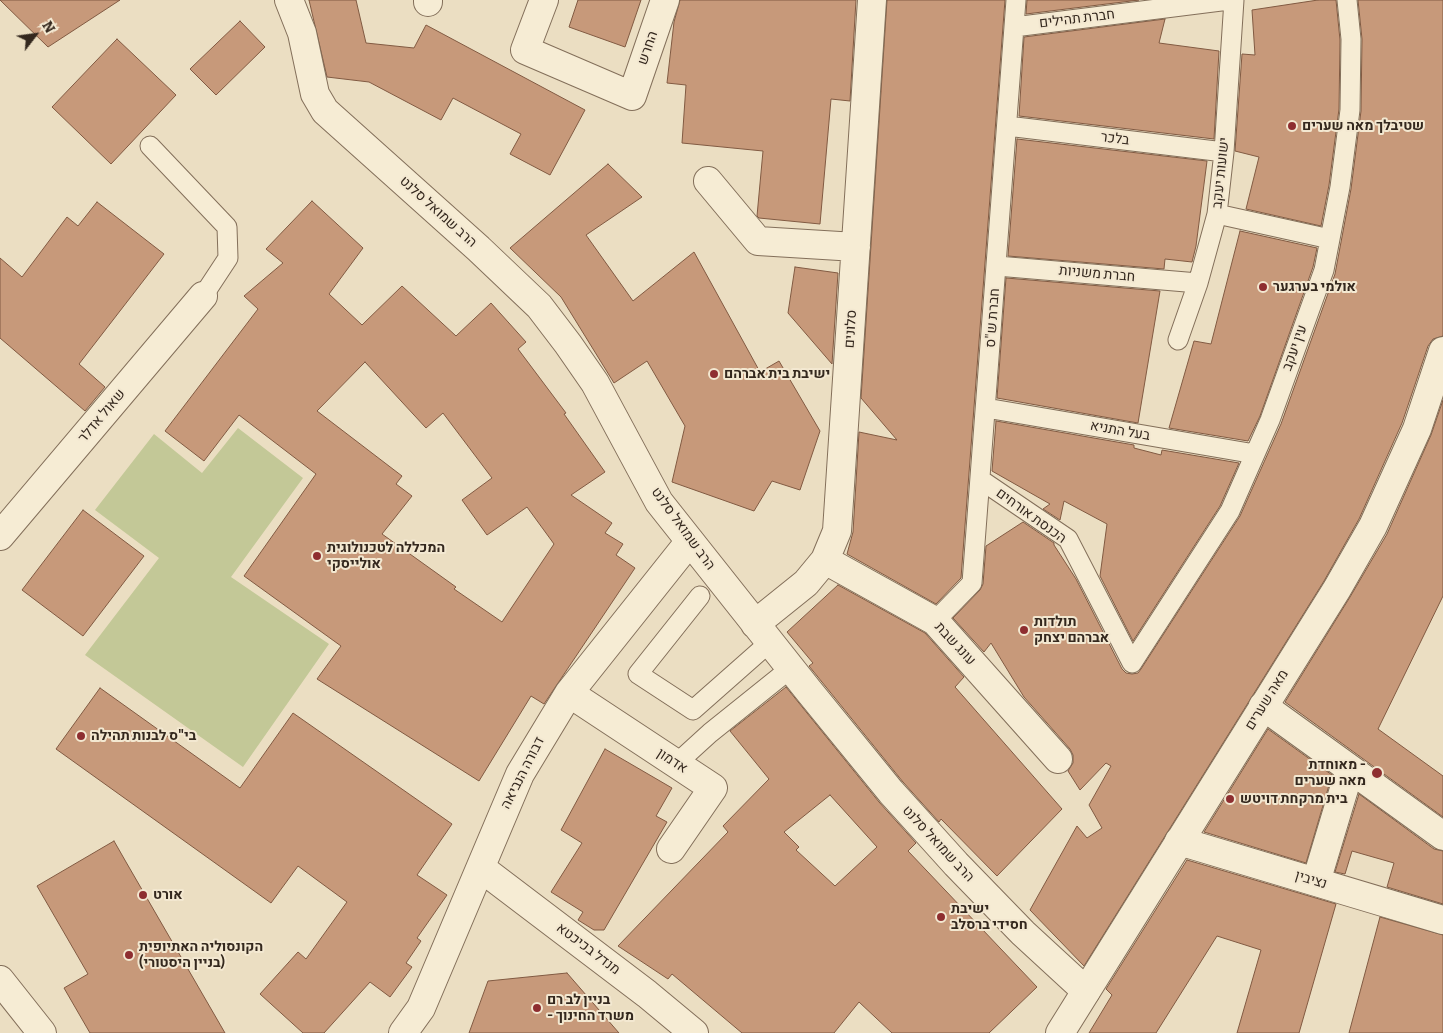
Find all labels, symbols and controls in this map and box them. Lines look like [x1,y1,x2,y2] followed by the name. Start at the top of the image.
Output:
[1038,6,1116,32] street label: חברת תהילים
[10,10,60,60] north arrow
[38,18,58,36] text: N
[634,29,662,67] street label: החרש
[1302,118,1424,134] place label: שטיבלך מאה שערים
[1286,120,1298,132] marker: שטיבלך מאה שערים
[1100,129,1130,149] street label: בלכר
[1209,136,1233,210] street label: ישועות יעקב
[396,173,480,251] street label: הרב שמואל סלנט
[1058,262,1136,286] street label: חברת משניות
[1273,279,1356,295] place label: אולמי בערגער
[1257,281,1269,293] marker: אולמי בערגער
[983,288,1003,348] street label: חברת ש"ס
[841,309,861,349] street label: סלונים
[1279,323,1311,373] street label: עין יעקב
[724,366,830,382] place label: ישיבת בית אברהם
[708,368,720,380] marker: ישיבת בית אברהם
[75,386,129,446] street label: שאול אדלר
[1089,417,1151,445] street label: בעל התניא
[647,484,719,574] street label: הרב שמואל סלנט
[993,485,1069,547] street label: הכנסת אורחים
[327,540,445,572] place label: המכללה לטכנולוגית אולייסקי
[311,550,323,562] marker: המכללה לטכנולוגית אולייסקי
[1034,614,1109,646] place label: תולדות אברהם יצחק
[931,619,979,669] street label: עונג שבת
[1018,624,1030,636] marker: תולדות אברהם יצחק
[1242,667,1292,733] street label: מאה שערים
[91,728,196,744] place label: בי"ס לבנות תהילה
[75,730,87,742] marker: בי"ס לבנות תהילה
[498,734,548,812] street label: דבורה הנביאה
[653,745,691,777] street label: אדמון
[1295,757,1366,790] place label: מאוחדת - מאה שערים
[1370,766,1384,780] marker: מאוחדת - מאה שערים
[1240,791,1348,807] place label: בית מרקחת דויטש
[1224,793,1236,805] marker: בית מרקחת דויטש
[898,802,978,886] street label: הרב שמואל סלנט
[1293,867,1329,893] street label: נציבין
[153,887,183,903] place label: אורט
[137,889,149,901] marker: אורט
[951,901,1028,934] place label: ישיבת חסידי ברסלב
[935,911,947,923] marker: ישיבת חסידי ברסלב
[553,920,623,978] street label: מנדל בכיכטא
[139,939,263,972] place label: הקונסוליה האתיופית (בניין היסטורי)
[123,949,135,961] marker: הקונסוליה האתיופית (בניין היסטורי)
[547,992,634,1024] place label: בניין לב רם - משרד החינוך
[531,1002,543,1014] marker: בניין לב רם - משרד החינוך

